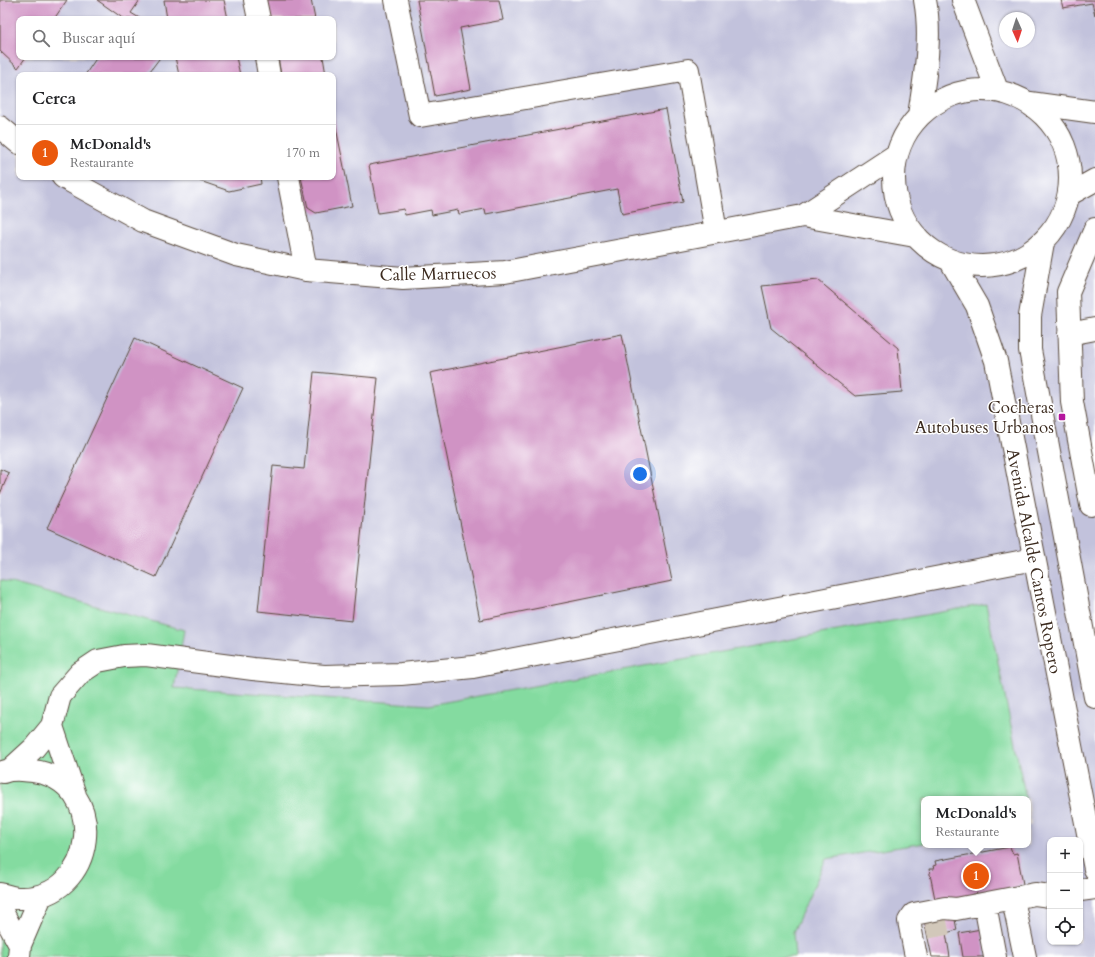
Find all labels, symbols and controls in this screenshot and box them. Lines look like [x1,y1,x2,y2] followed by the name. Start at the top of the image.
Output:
[999,12,1035,48] north arrow
[16,16,336,60] search box
[30,27,52,49] icon: search
[62,28,135,48] text: Buscar aquí
[32,87,76,110] text: Cerca
[70,134,151,154] text: McDonald's
[42,144,48,162] text: 1
[286,144,320,162] text: 170 m
[70,154,134,172] text: Restaurante
[379,261,497,287] street label: Calle Marruecos
[915,396,1054,439] place label: Cocheras Autobuses Urbanos
[1057,412,1067,422] marker: Cocheras Autobuses Urbanos
[1001,446,1067,676] street label: Avenida Alcalde Cantos Ropero
[630,464,650,484] your location
[921,796,1031,848] popup
[935,803,1017,823] text: McDonald's
[935,823,999,841] text: Restaurante
[1047,837,1083,945] map controls
[1047,837,1083,873] button: +
[963,861,989,891] pin: 1
[1047,873,1083,909] button: −
[1047,909,1083,945] button: locate

